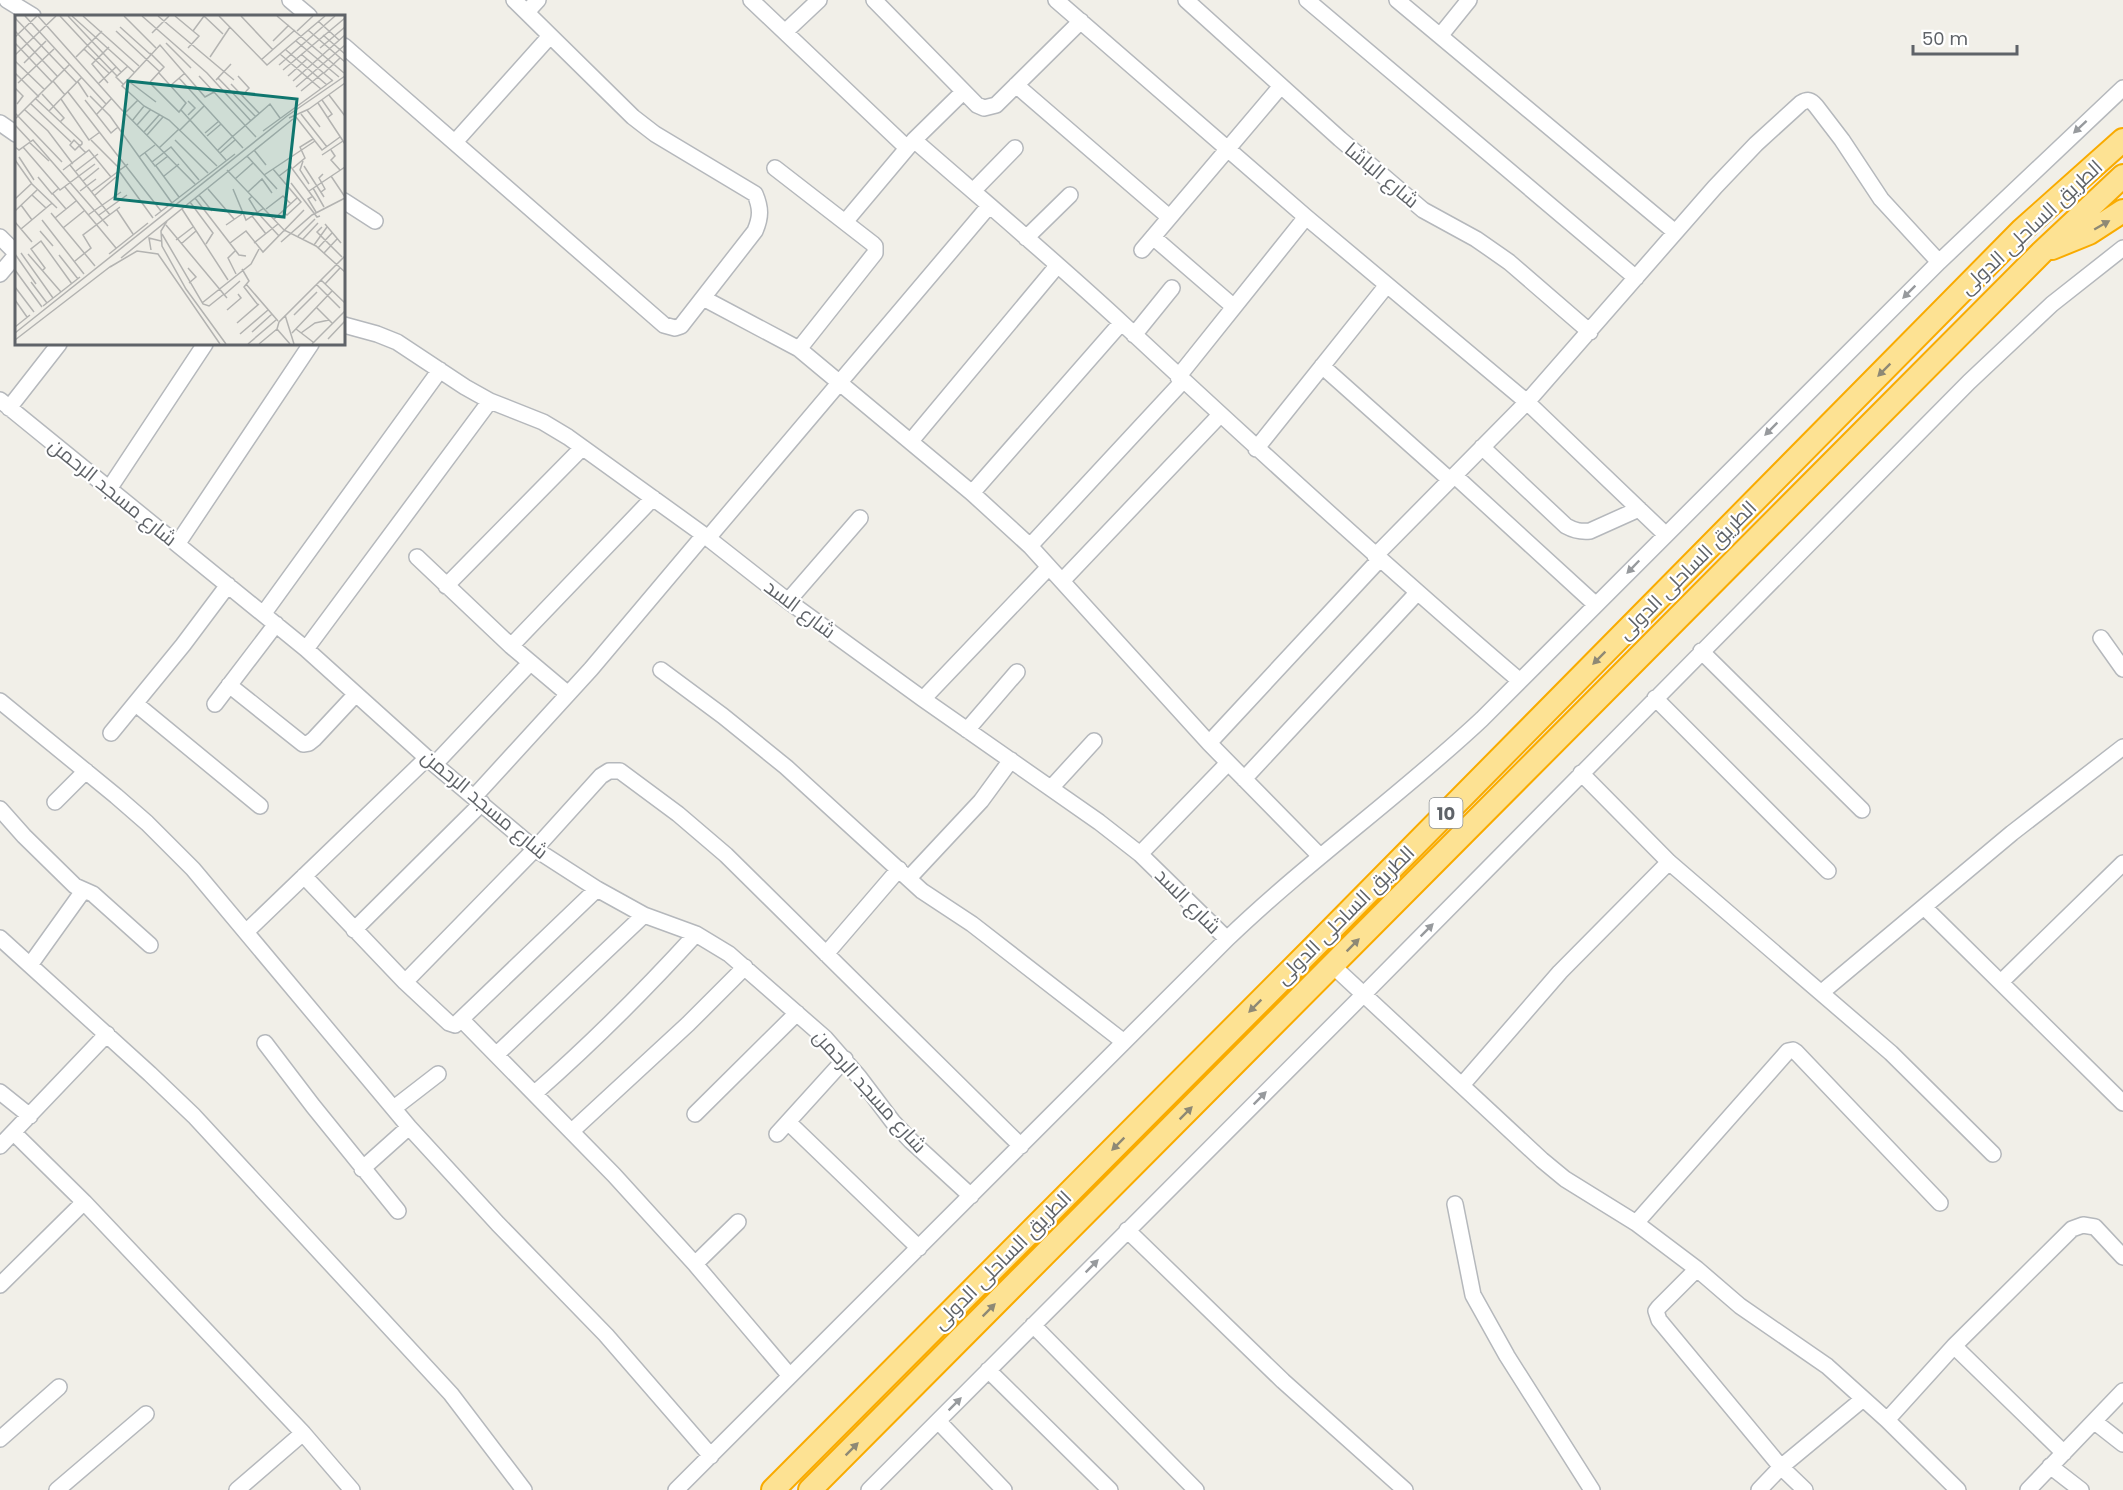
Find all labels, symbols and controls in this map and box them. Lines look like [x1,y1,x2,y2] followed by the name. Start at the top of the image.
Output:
[15,15,345,345] inset map
[1913,18,2016,56] scale bar
[1922,26,1968,51] text: 50 m
[2073,120,2088,133] one-way arrow
[1339,136,1425,214] street label: شارع الباشا
[1953,153,2109,301] street label: الطريق الساحلى الدولى
[2094,219,2110,230] one-way arrow
[1903,284,1917,298] one-way arrow
[1877,362,1891,377] one-way arrow
[1764,422,1778,436] one-way arrow
[43,432,183,552] street label: شارع مسجد الرحمن
[1611,494,1763,646] street label: الطريق الساحلى الدولى
[1626,560,1640,574] one-way arrow
[758,573,842,645] street label: شارع السد
[1593,650,1607,664] one-way arrow
[416,743,554,865] street label: شارع مسجد الرحمن
[1430,798,1462,828] road number: 10
[1269,839,1421,991] street label: الطريق الساحلى الدولى
[1149,862,1227,940] street label: شارع السد
[1419,924,1433,938] one-way arrow
[1346,938,1360,952] one-way arrow
[1249,998,1263,1012] one-way arrow
[807,1023,933,1159] street label: شارع مسجد الرحمن
[1252,1091,1267,1105] one-way arrow
[1179,1106,1193,1120] one-way arrow
[1111,1136,1125,1150] one-way arrow
[926,1184,1078,1336] street label: الطريق الساحلى الدولى
[1085,1258,1099,1273] one-way arrow
[982,1304,996,1318] one-way arrow
[947,1397,962,1411] one-way arrow
[844,1442,858,1456] one-way arrow

